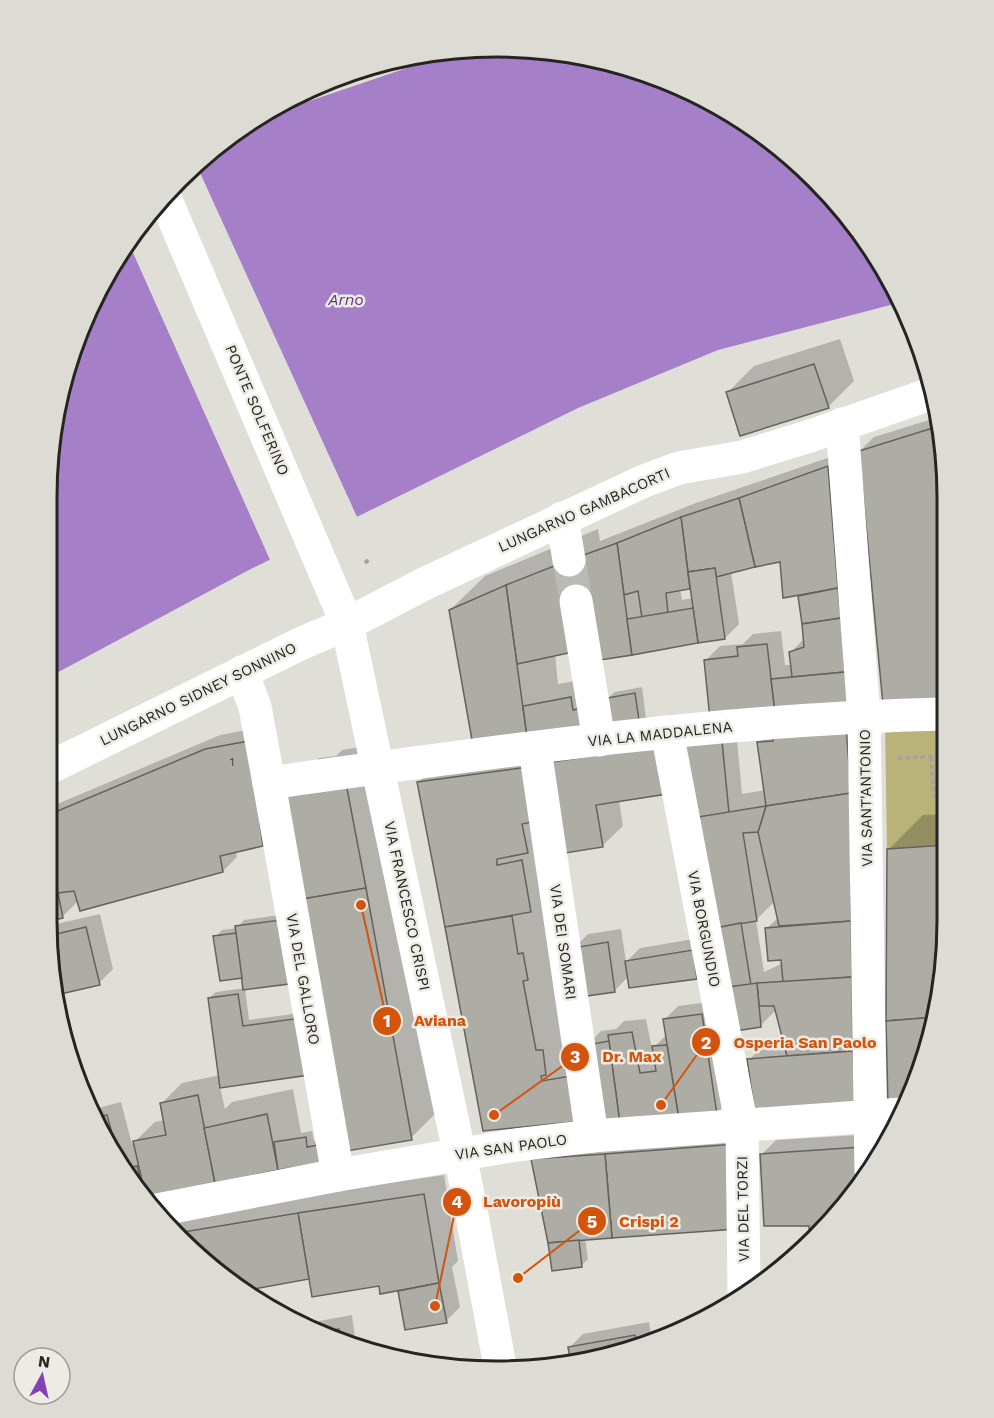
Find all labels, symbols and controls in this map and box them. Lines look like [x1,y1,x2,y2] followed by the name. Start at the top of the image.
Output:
[327,290,364,309] water label: Arno
[221,342,293,478] street label: PONTE SOLFERINO
[495,464,673,556] street label: LUNGARNO GAMBACORTI
[97,638,299,750] street label: LUNGARNO SIDNEY SONNINO
[587,717,733,751] street label: VIA LA MADDALENA
[856,729,876,867] street label: VIA SANT'ANTONIO
[230,755,234,769] house number: 1
[380,820,434,992] street label: VIA FRANCESCO CRISPI
[684,869,724,989] street label: VIA BORGUNDIO
[546,883,580,1001] street label: VIA DEI SOMARI
[283,912,323,1046] street label: VIA DEL GALLORO
[372,1004,478,1038] callout: Aviana
[383,1010,391,1031] text: 1
[414,1011,467,1030] text: Aviana
[691,1025,889,1059] callout: Osperia San Paolo
[701,1032,711,1053] text: 2
[733,1033,877,1052] text: Osperia San Paolo
[560,1040,674,1074] callout: Dr. Max
[570,1046,580,1067] text: 3
[602,1047,662,1066] text: Dr. Max
[454,1130,568,1164] street label: VIA SAN PAOLO
[733,1156,753,1262] street label: VIA DEL TORZI
[442,1185,573,1219] callout: Lavoropiù
[451,1191,463,1212] text: 4
[483,1192,561,1211] text: Lavoropiù
[577,1204,691,1238] callout: Crispi 2
[587,1211,597,1232] text: 5
[619,1212,679,1231] text: Crispi 2
[12,1346,72,1406] north arrow
[37,1351,51,1372] text: N

